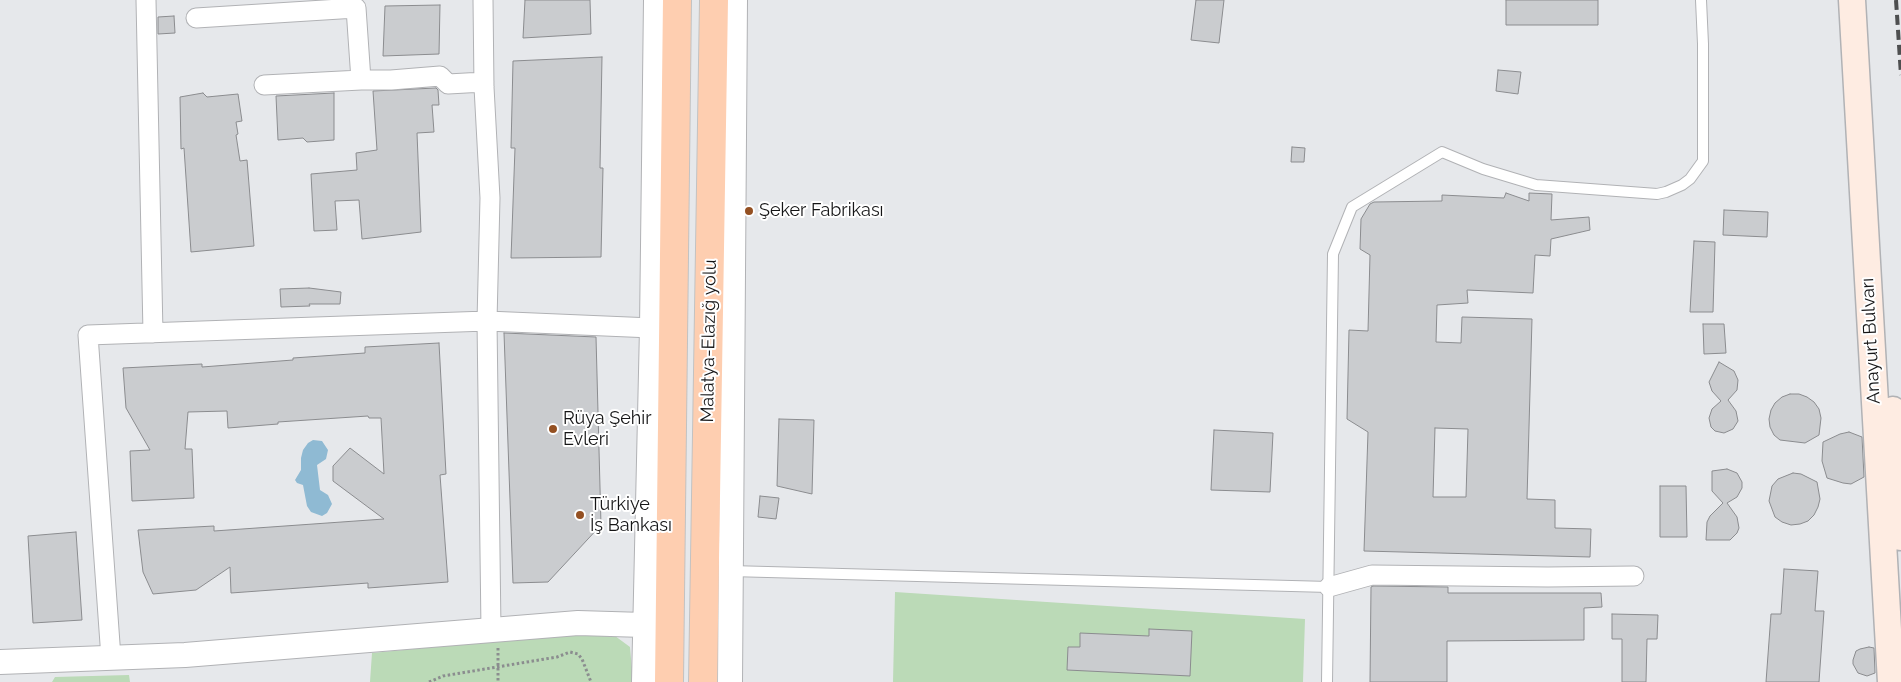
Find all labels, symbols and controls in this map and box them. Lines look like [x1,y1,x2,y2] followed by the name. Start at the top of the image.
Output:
[759,200,884,222] place label: Şeker Fabrikası
[743,205,755,217] marker: Şeker Fabrikası
[697,259,721,423] street label: Malatya-Elazığ yolu
[1857,277,1885,405] street label: Anayurt Bulvarı
[563,408,651,450] place label: Rüya Şehir Evleri
[547,423,559,435] marker: Rüya Şehir Evleri
[590,494,672,536] place label: Türkiye İş Bankası
[574,509,586,521] marker: Türkiye İş Bankası

